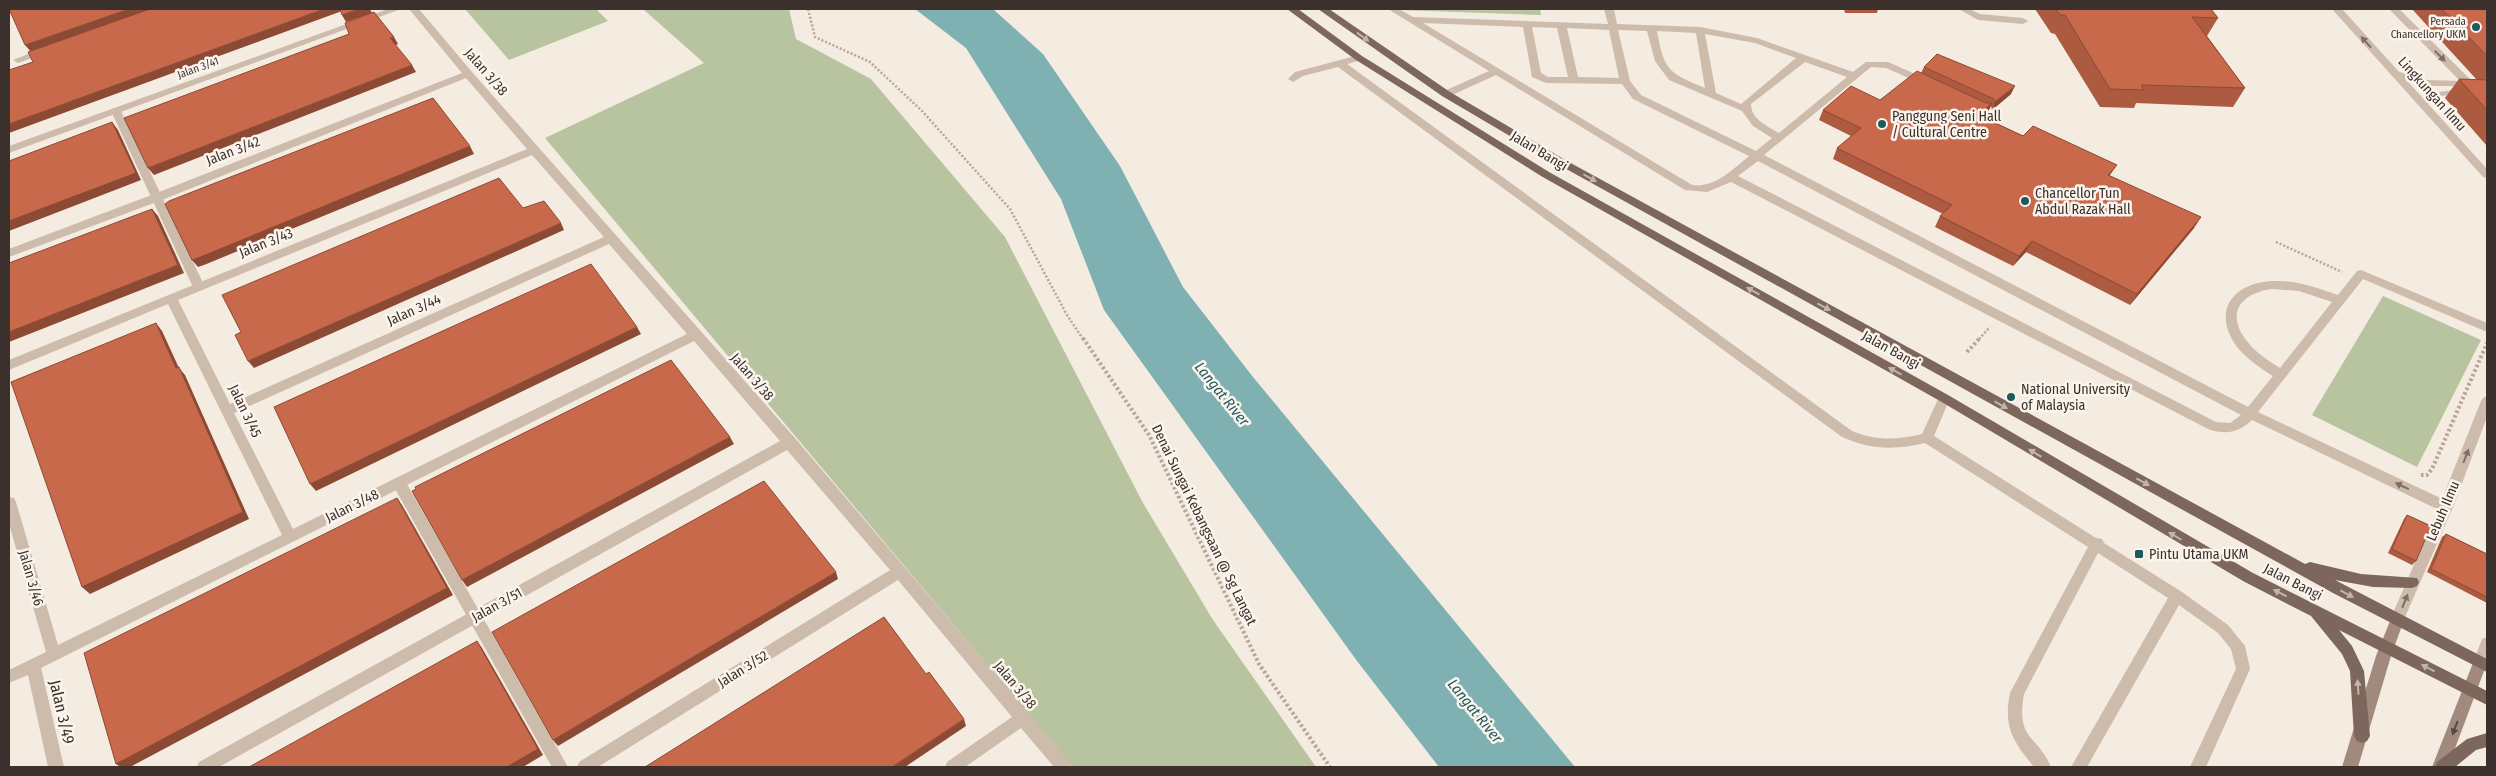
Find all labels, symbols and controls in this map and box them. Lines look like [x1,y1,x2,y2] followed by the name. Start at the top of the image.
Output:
[2391,15,2466,41] place label: Persada Chancellory UKM
[2470,21,2482,33] marker: Persada Chancellory UKM
[1356,32,1369,42] one-way arrow
[2360,36,2372,48] one-way arrow
[461,45,511,99] street label: Jalan 3/38
[2434,49,2446,61] one-way arrow
[2394,53,2470,135] street label: Lingkungan Ilmu
[175,54,221,82] street label: Jalan 3/41
[1892,108,2001,141] place label: Panggung Seni Hall / Cultural Centre
[1876,118,1888,130] marker: Panggung Seni Hall / Cultural Centre
[1507,127,1571,175] street label: Jalan Bangi
[204,133,262,169] street label: Jalan 3/42
[1583,174,1597,182] one-way arrow
[2035,185,2131,218] place label: Chancellor Tun Abdul Razak Hall
[2019,195,2031,207] marker: Chancellor Tun Abdul Razak Hall
[237,225,295,261] street label: Jalan 3/43
[1746,287,1761,295] one-way arrow
[384,291,444,329] street label: Jalan 3/44
[1817,303,1831,312] one-way arrow
[1859,327,1923,373] street label: Jalan Bangi
[727,350,777,404] street label: Jalan 3/38
[1191,359,1254,430] water label: Langat River
[1888,366,1902,375] one-way arrow
[2021,381,2131,414] place label: National University of Malaysia
[225,382,265,440] street label: Jalan 3/45
[2005,391,2017,403] marker: National University of Malaysia
[1994,400,2007,409] one-way arrow
[1148,422,1260,629] street label: Denai Sungai Kebangsaan @ Sg Langat
[2029,448,2042,457] one-way arrow
[2462,448,2470,463] one-way arrow
[2136,478,2151,486] one-way arrow
[2423,478,2463,544] street label: Lebuh Ilmu
[2395,482,2409,490] one-way arrow
[322,486,382,526] street label: Jalan 3/48
[2168,531,2182,540] one-way arrow
[2149,546,2249,563] place label: Pintu Utama UKM
[15,548,47,608] street label: Jalan 3/46
[2133,548,2145,560] marker: Pintu Utama UKM
[2261,560,2325,604] street label: Jalan Bangi
[469,584,525,626] street label: Jalan 3/51
[2272,589,2287,597] one-way arrow
[2340,590,2354,598] one-way arrow
[2401,594,2409,608] one-way arrow
[715,647,771,691] street label: Jalan 3/52
[990,658,1040,712] street label: Jalan 3/38
[2420,664,2435,672] one-way arrow
[1444,676,1507,747] water label: Langat River
[45,678,79,746] street label: Jalan 3/49
[2354,679,2362,695] one-way arrow
[2451,721,2458,736] one-way arrow

